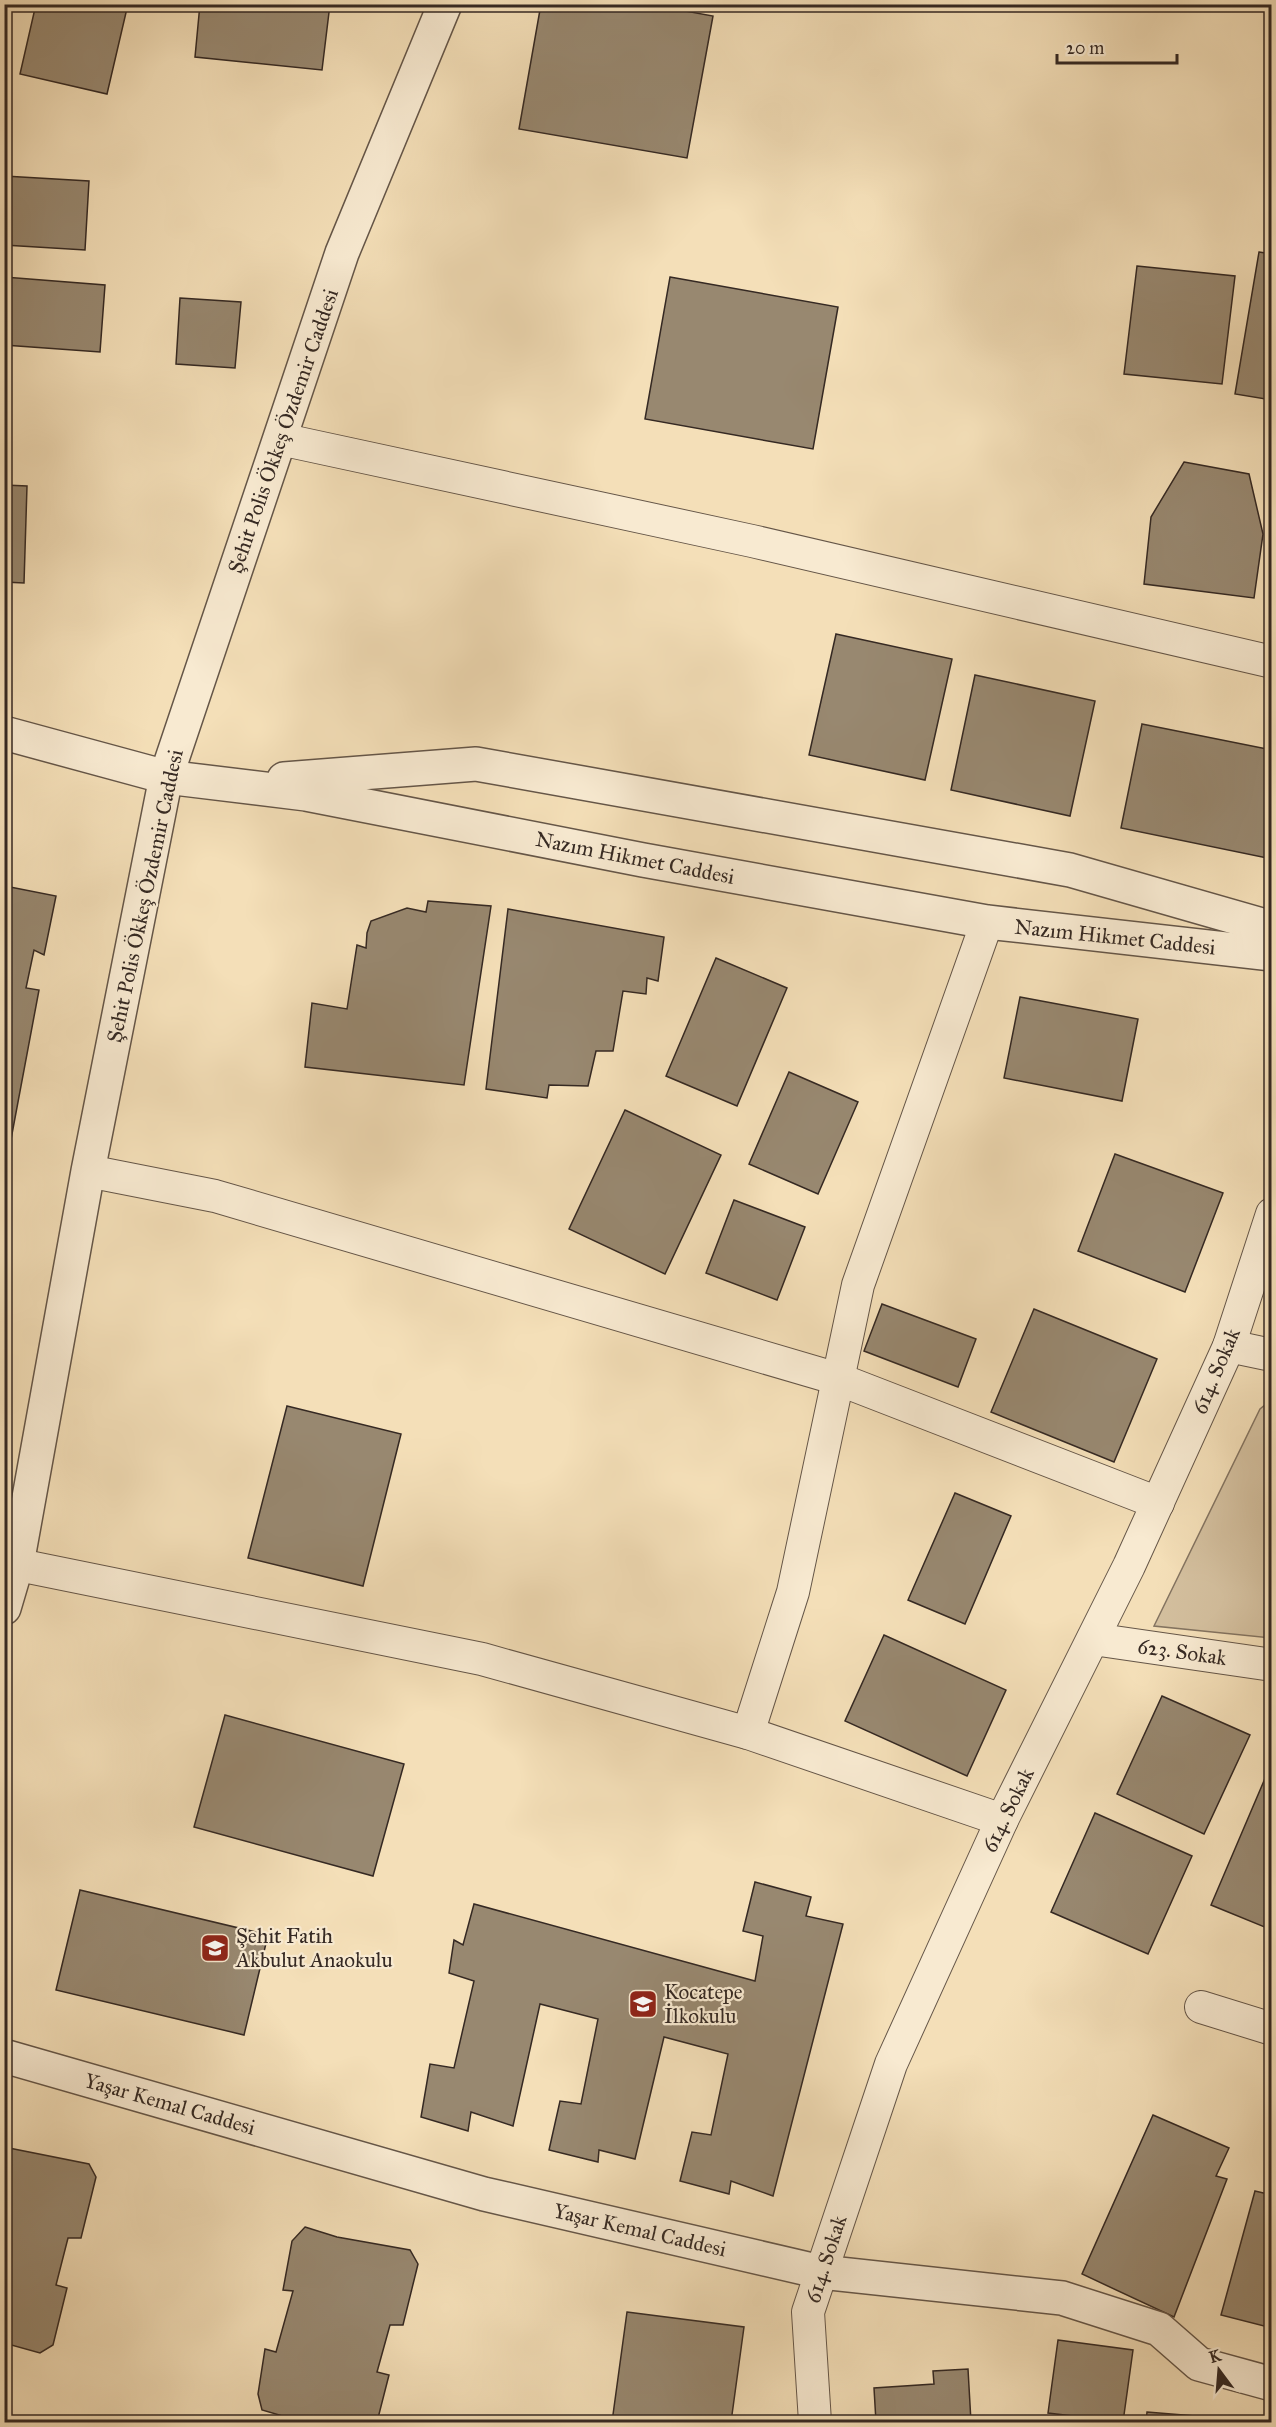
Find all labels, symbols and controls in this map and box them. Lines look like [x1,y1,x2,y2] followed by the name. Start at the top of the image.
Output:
[1057,27,1177,65] scale bar
[1066,37,1104,59] text: 20 m
[222,285,344,577] street label: Şehit Polis Ökkeş Özdemir Caddesi
[101,747,189,1045] street label: Şehit Polis Ökkeş Özdemir Caddesi
[533,826,737,890] street label: Nazım Hikmet Caddesi
[1013,913,1217,961] street label: Nazım Hikmet Caddesi
[1186,1324,1246,1418] street label: 614. Sokak
[1136,1633,1228,1671] street label: 623. Sokak
[976,1763,1040,1857] street label: 614. Sokak
[235,1923,393,1973] place label: Şehit Fatih Akbulut Anaokulu
[199,1932,231,1964] school or university icon: Şehit Fatih Akbulut Anaokulu
[664,1979,743,2029] place label: Kocatepe İlkokulu
[627,1988,659,2020] school or university icon: Kocatepe İlkokulu
[82,2067,259,2141] street label: Yaşar Kemal Caddesi
[551,2197,729,2263] street label: Yaşar Kemal Caddesi
[800,2211,853,2306] street label: 614. Sokak
[1189,2340,1249,2400] north arrow
[1207,2345,1224,2367] text: K

